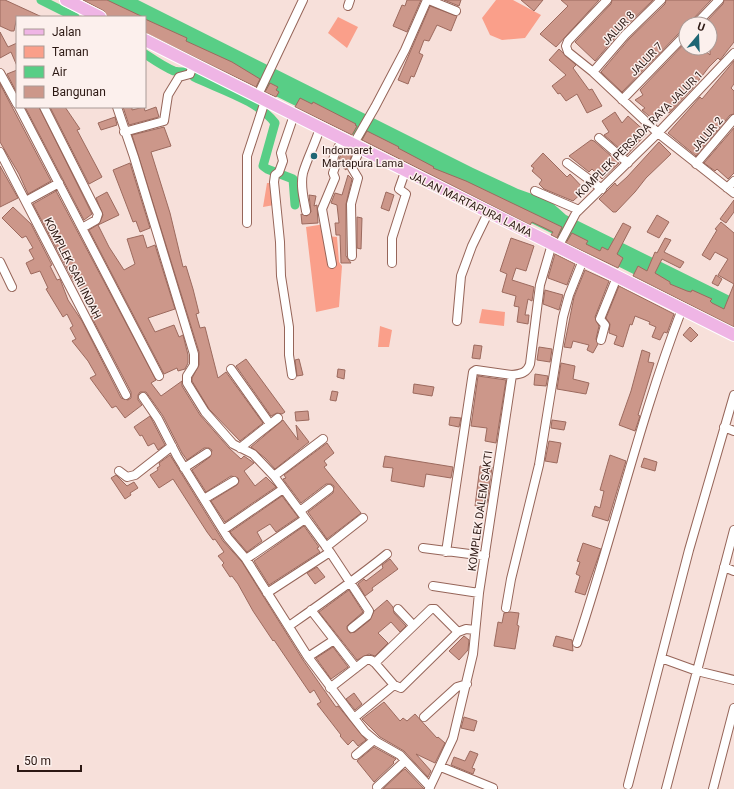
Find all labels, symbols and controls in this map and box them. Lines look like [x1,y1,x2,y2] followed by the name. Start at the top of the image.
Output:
[599,9,637,48] street label: JALUR 8
[16,16,146,108] legend
[678,16,718,56] north arrow
[696,20,707,34] text: U
[52,25,81,39] text: Jalan
[627,40,665,79] street label: JALUR 7
[52,45,89,59] text: Taman
[52,65,67,79] text: Air
[573,68,706,201] street label: KOMPLEK PERSADA RAYA JALUR 1
[52,85,106,99] text: Bangunan
[689,114,726,154] street label: JALUR 2
[322,144,403,170] place label: Indomaret Martapura Lama
[309,151,319,161] marker: Indomaret Martapura Lama
[408,169,535,240] street label: JALAN MARTAPURA LAMA
[41,215,104,321] street label: KOMPLEK SARI INDAH
[466,450,495,572] street label: KOMPLEK DALEM SAKTI
[18,747,81,773] scale bar
[24,754,51,768] text: 50 m

